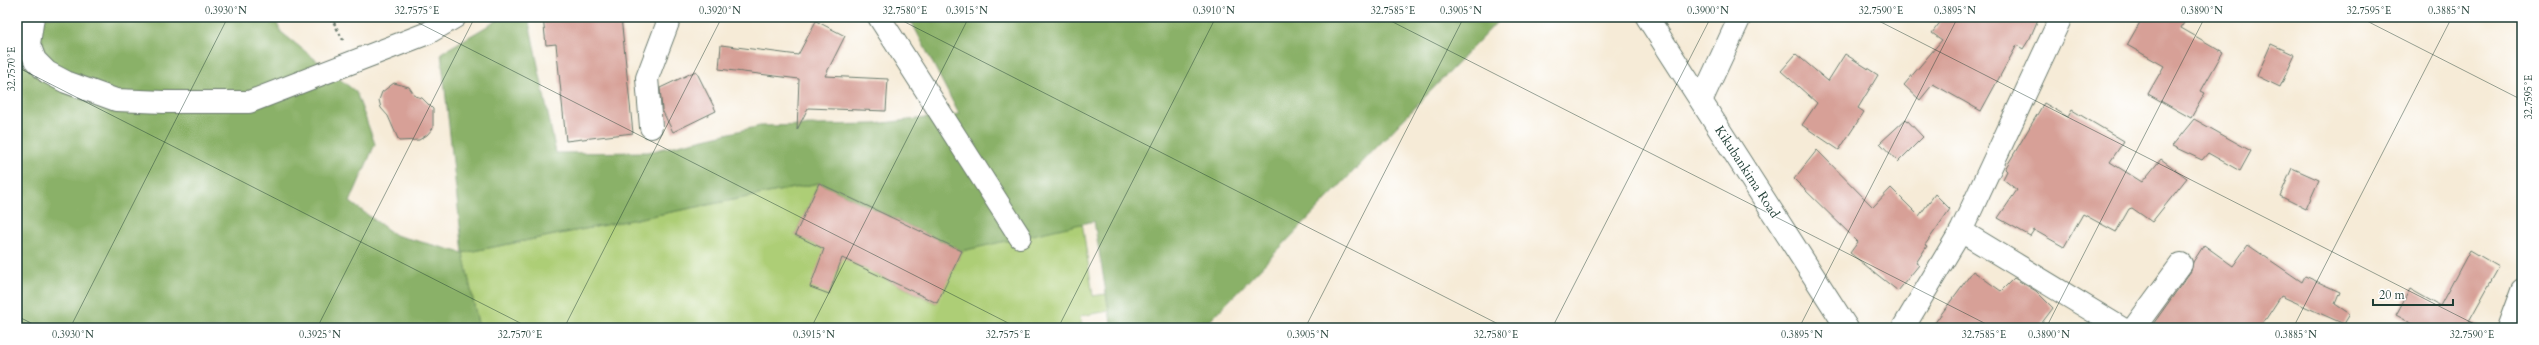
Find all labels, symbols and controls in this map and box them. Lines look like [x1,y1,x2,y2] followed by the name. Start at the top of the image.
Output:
[205,4,247,18] text: 0.3930°N
[395,4,439,18] text: 32.7575°E
[699,4,741,18] text: 0.3920°N
[883,4,927,18] text: 32.7580°E
[946,4,988,18] text: 0.3915°N
[1193,4,1235,18] text: 0.3910°N
[1371,4,1415,18] text: 32.7585°E
[1440,4,1482,18] text: 0.3905°N
[1687,4,1729,18] text: 0.3900°N
[1859,4,1903,18] text: 32.7590°E
[1934,4,1976,18] text: 0.3895°N
[2181,4,2223,18] text: 0.3890°N
[2347,4,2391,18] text: 32.7595°E
[2428,4,2470,18] text: 0.3885°N
[5,47,19,91] text: 32.7570°E
[2522,75,2536,119] text: 32.7595°E
[1710,122,1784,222] street label: Kikubankima Road
[2373,281,2453,307] scale bar
[2379,287,2406,303] text: 20 m
[52,328,94,342] text: 0.3930°N
[299,328,341,342] text: 0.3925°N
[498,328,542,342] text: 32.7570°E
[793,328,835,342] text: 0.3915°N
[986,328,1030,342] text: 32.7575°E
[1287,328,1329,342] text: 0.3905°N
[1474,328,1518,342] text: 32.7580°E
[1781,328,1823,342] text: 0.3895°N
[1962,328,2006,342] text: 32.7585°E
[2028,328,2070,342] text: 0.3890°N
[2275,328,2317,342] text: 0.3885°N
[2450,328,2494,342] text: 32.7590°E

